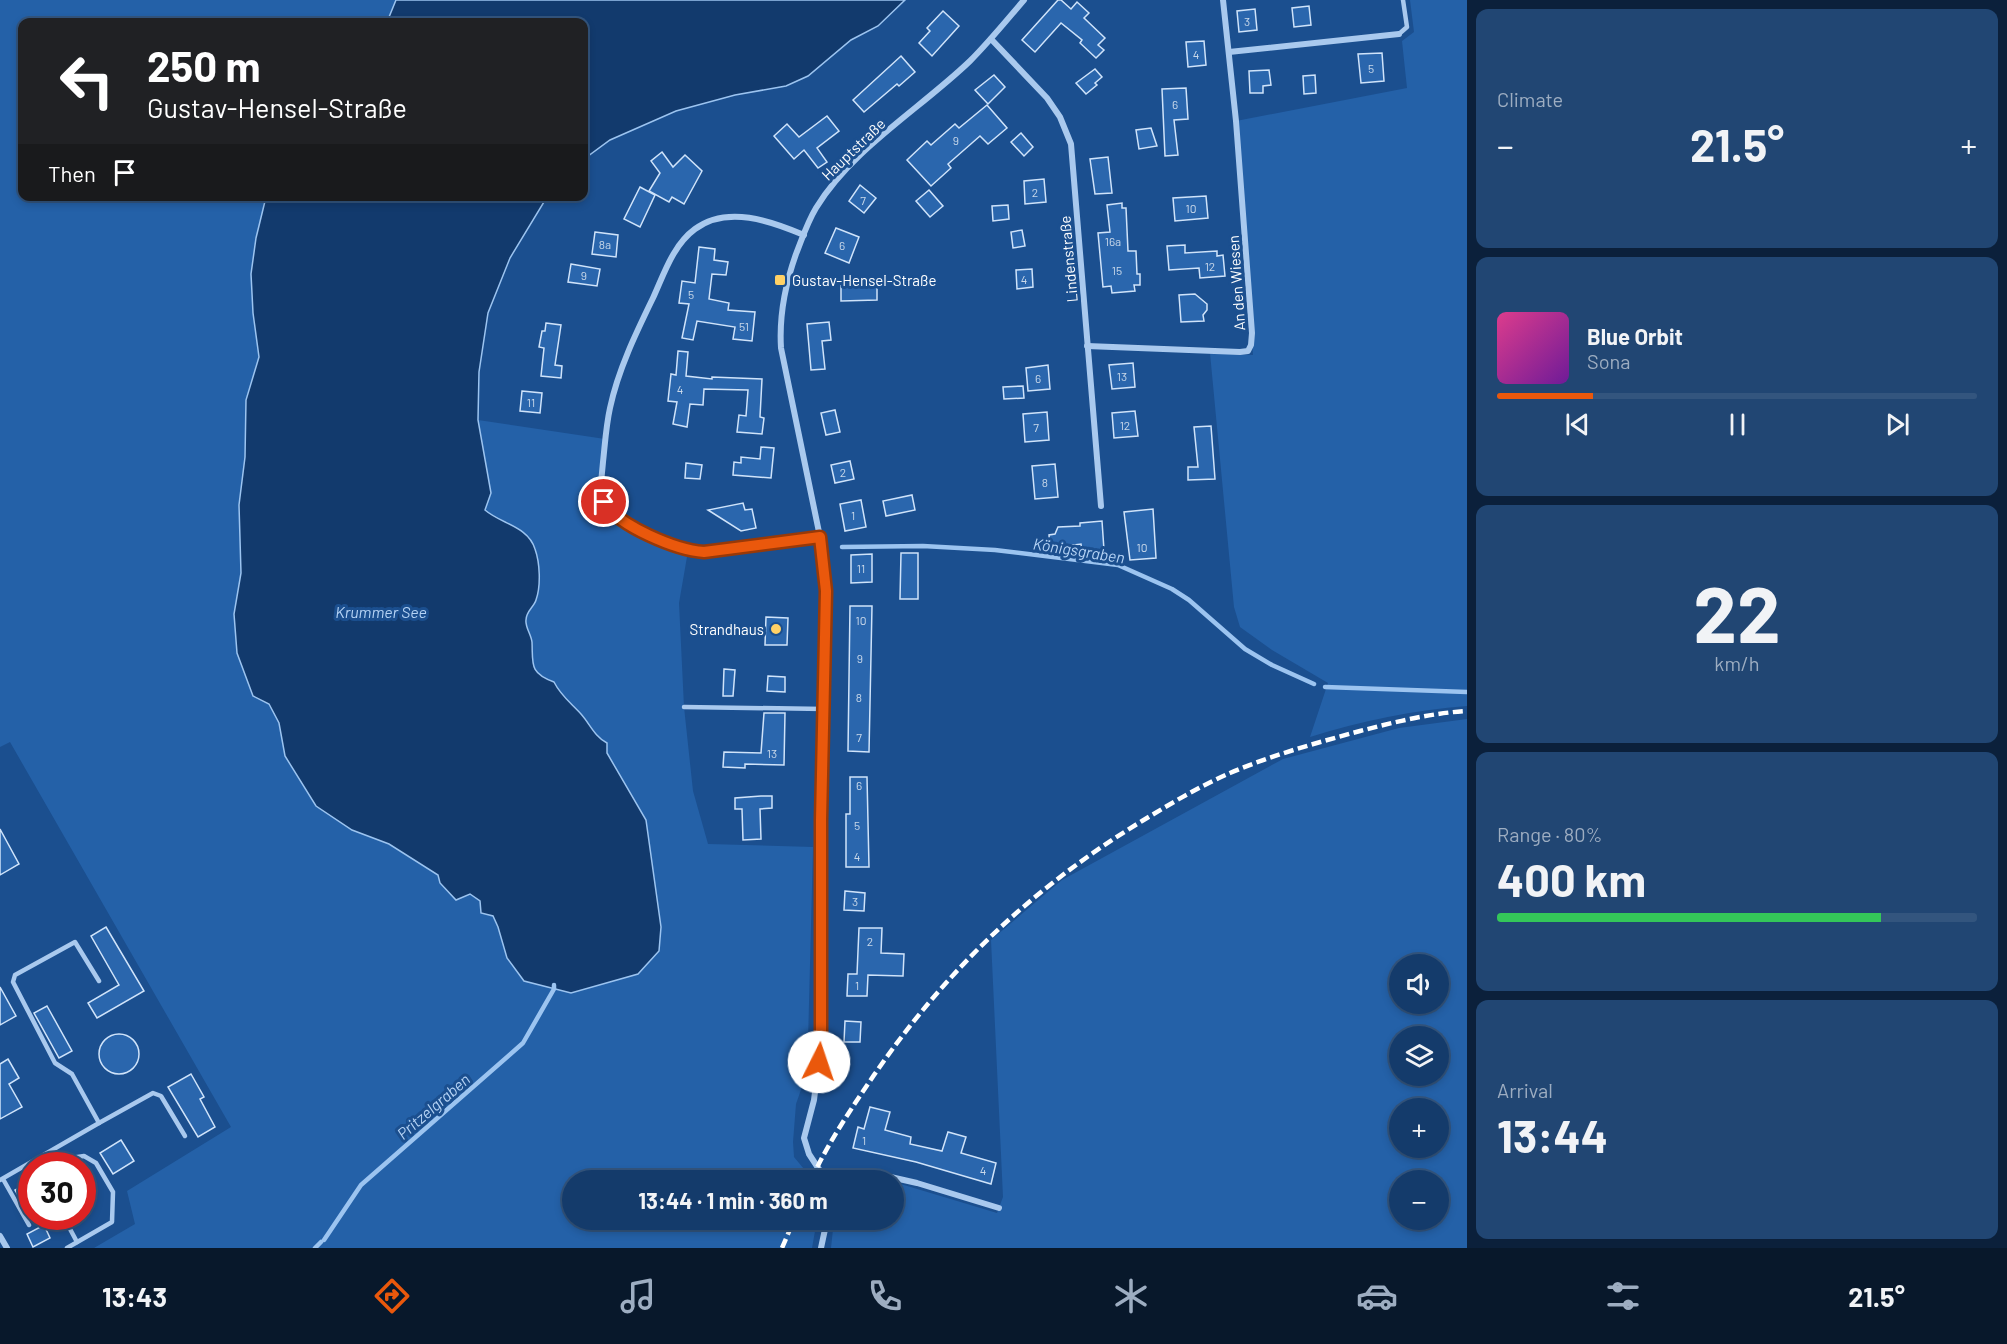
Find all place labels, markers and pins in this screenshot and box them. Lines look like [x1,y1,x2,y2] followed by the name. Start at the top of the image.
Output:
[792,271,936,289] place label: Gustav-Hensel-Straße
[773,273,787,287] marker: Gustav-Hensel-Straße
[578,476,629,527] pin
[690,620,764,638] place label: Strandhaus
[769,622,783,636] marker: Strandhaus

